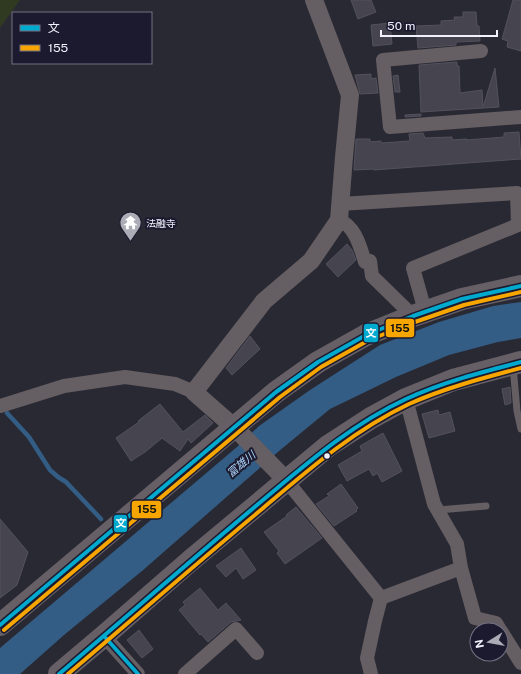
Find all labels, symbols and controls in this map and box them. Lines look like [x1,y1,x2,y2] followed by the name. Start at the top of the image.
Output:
[12,12,152,64] legend
[381,12,497,38] scale bar
[387,19,415,33] text: 50 m
[48,21,60,35] text: 文
[48,41,69,55] text: 155
[117,210,143,243] temple icon: 法融寺
[146,217,176,229] place label: 法融寺
[385,318,415,338] line badge: 155
[390,322,410,334] text: 155
[363,323,379,343] line badge: 文
[366,327,377,339] text: 文
[225,448,258,479] water label: 富雄川
[322,451,332,461] unlabelled marker
[131,500,162,519] line badge: 155
[137,503,157,515] text: 155
[113,514,128,533] line badge: 文
[116,517,127,529] text: 文
[469,622,509,662] north arrow
[472,639,486,649] text: N

